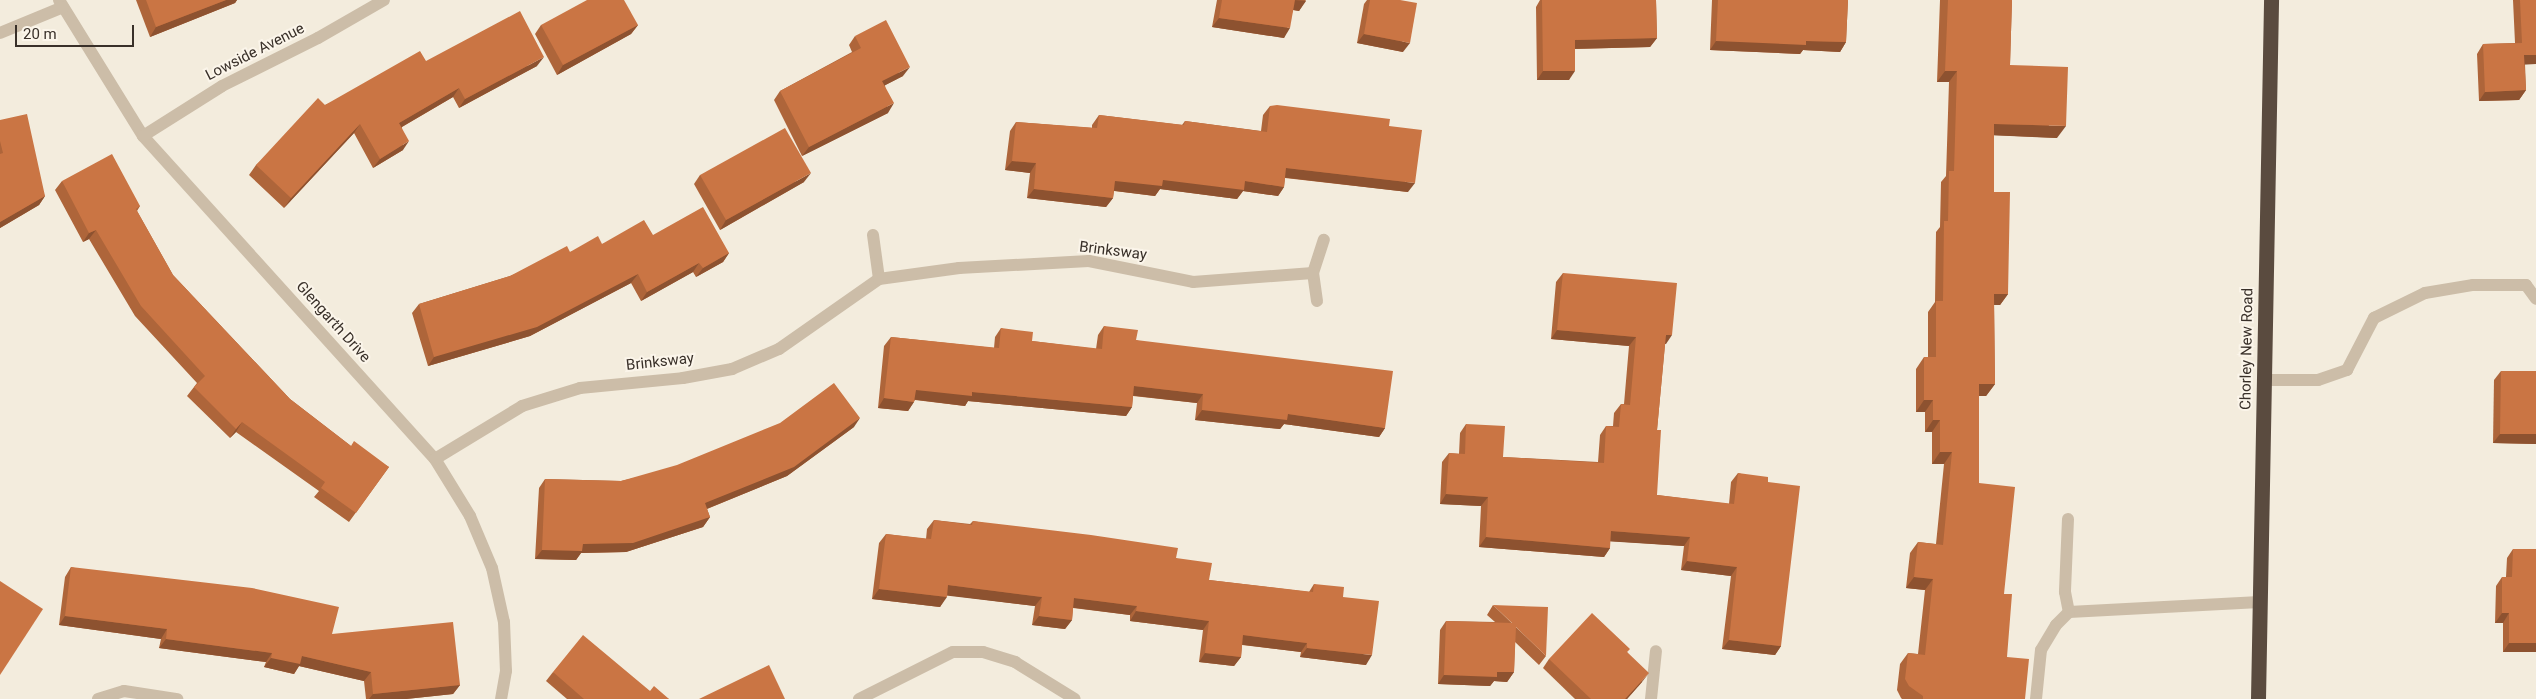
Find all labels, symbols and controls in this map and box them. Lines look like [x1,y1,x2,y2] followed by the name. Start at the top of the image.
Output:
[18,15,136,47] scale bar
[203,19,307,85] street label: Lowside Avenue
[23,25,57,43] text: 20 m
[1078,238,1148,264] street label: Brinksway
[292,278,374,366] street label: Glengarth Drive
[2237,288,2257,410] street label: Chorley New Road
[625,349,695,375] street label: Brinksway

